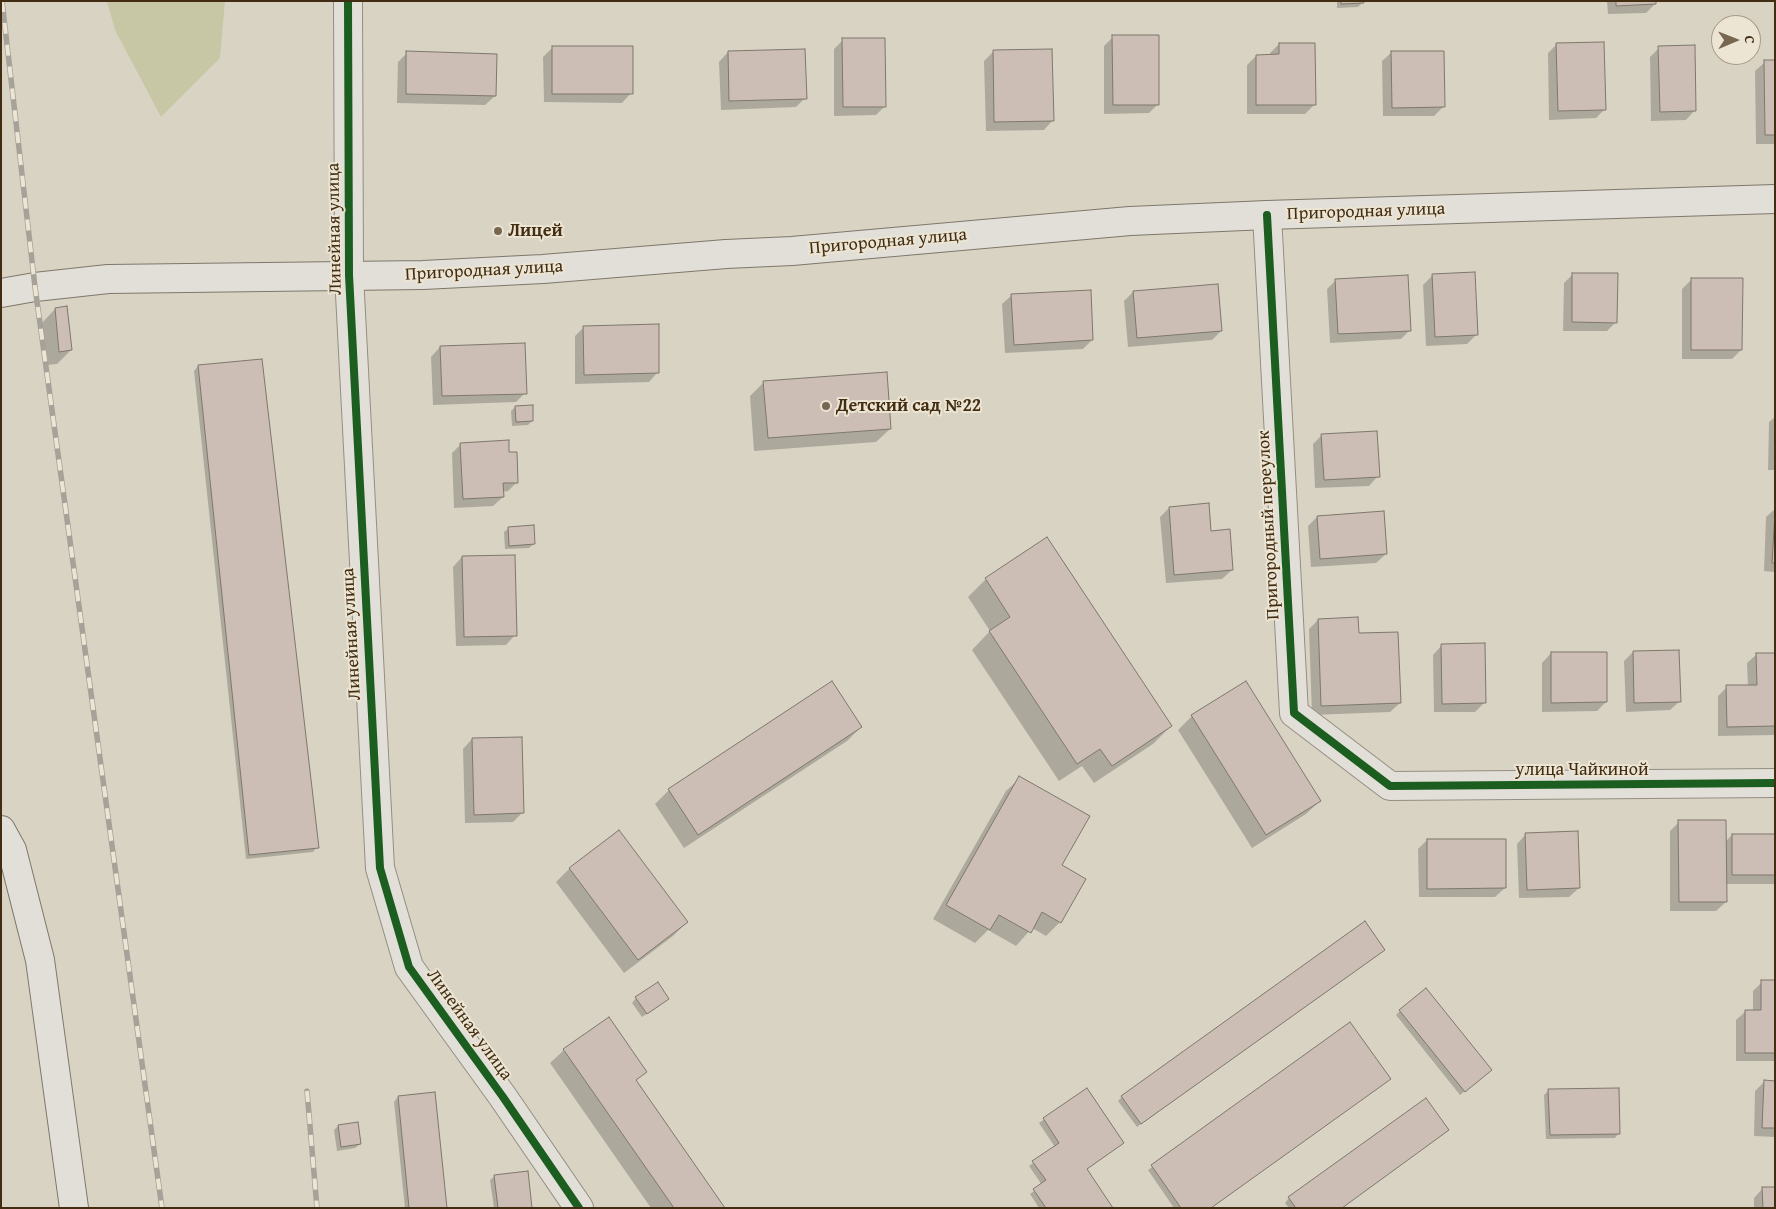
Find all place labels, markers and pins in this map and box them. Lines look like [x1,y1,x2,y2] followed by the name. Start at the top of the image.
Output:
[508,220,563,242] place label: Лицей
[492,225,504,237] marker: Лицей
[836,395,981,417] place label: Детский сад №22
[820,400,832,412] marker: Детский сад №22

